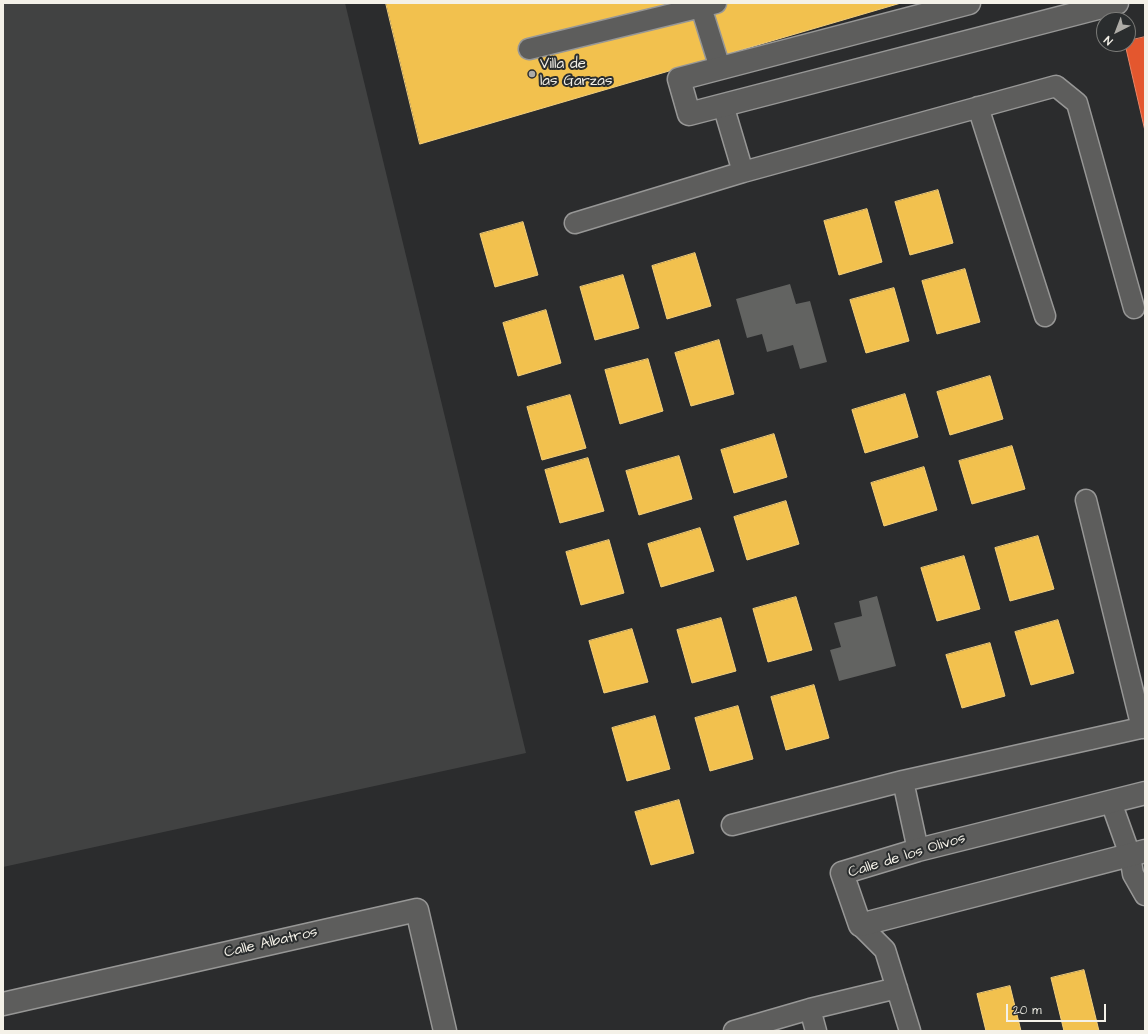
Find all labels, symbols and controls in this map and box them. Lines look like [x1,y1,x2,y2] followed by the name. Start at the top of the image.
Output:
[1096,12,1136,52] north arrow
[1101,33,1116,48] text: N
[540,56,612,91] place label: Villa de las Garzas
[527,69,537,79] marker: Villa de las Garzas
[846,830,968,882] street label: Calle de los Olivos
[222,923,320,963] street label: Calle Albatros
[1008,996,1108,1022] scale bar
[1013,1002,1042,1019] text: 20 m

